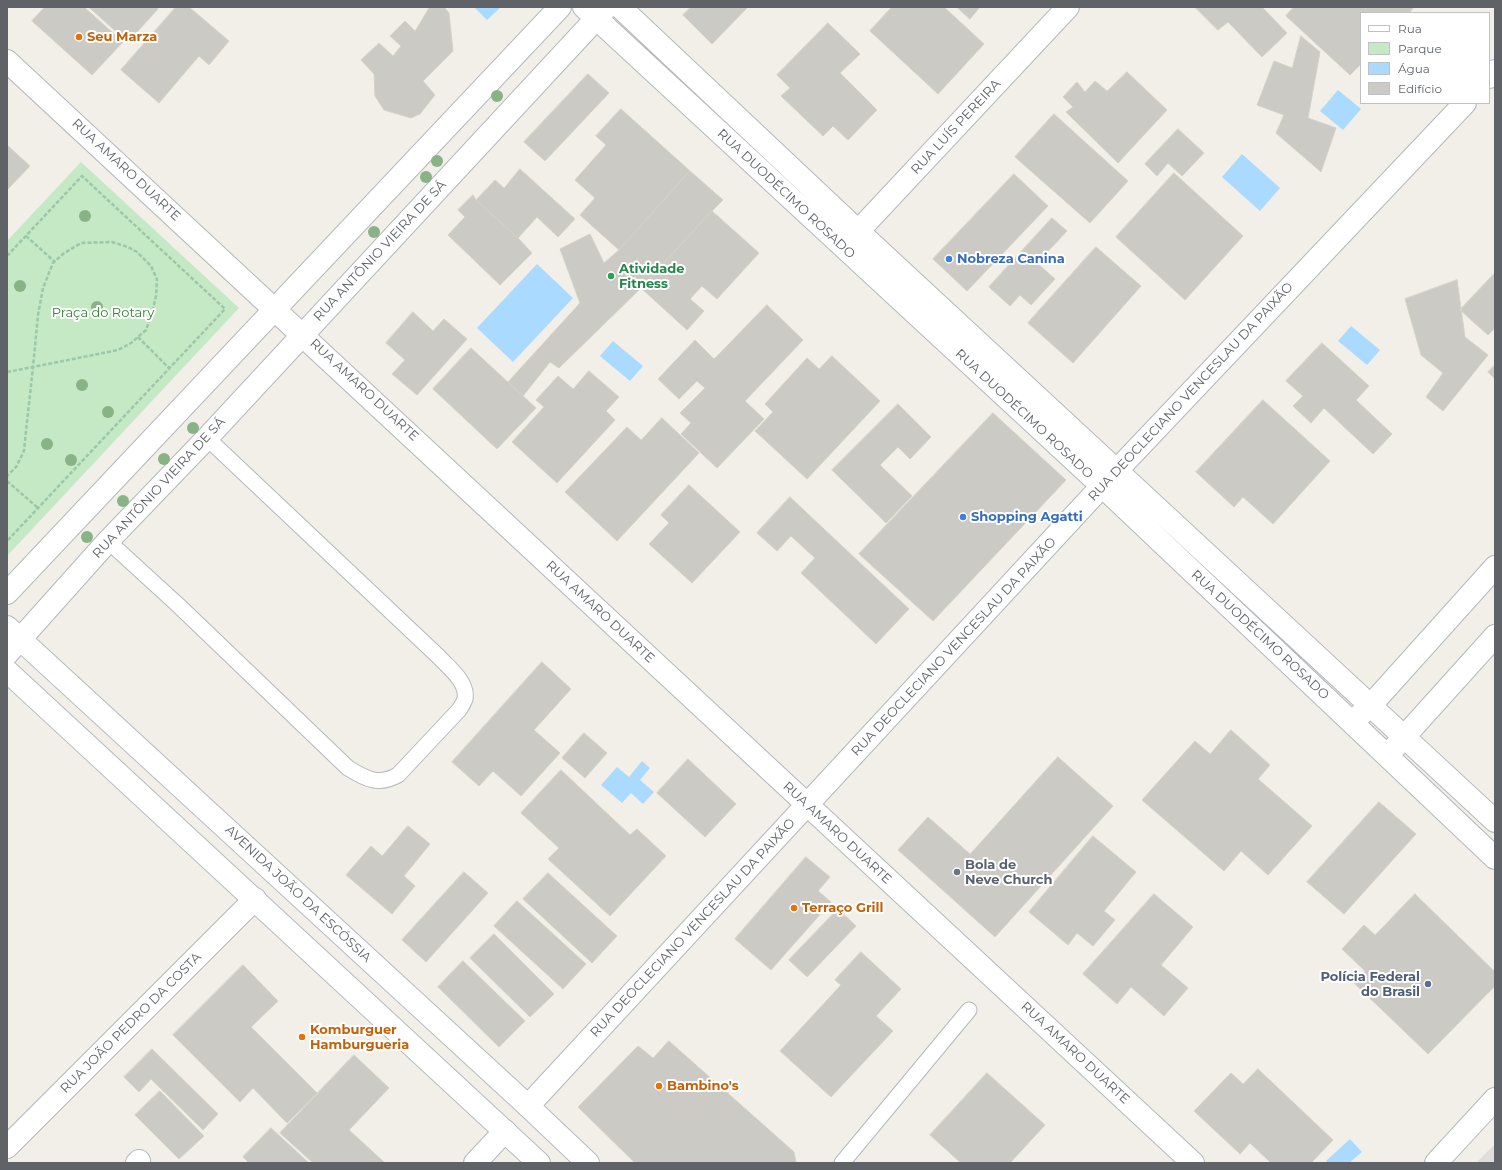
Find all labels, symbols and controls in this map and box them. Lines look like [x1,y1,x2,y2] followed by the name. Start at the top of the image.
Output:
[1360,12,1490,104] legend
[1398,21,1422,36] text: Rua
[87,29,157,45] place label: Seu Marza
[74,32,84,42] marker: Seu Marza
[1398,41,1442,56] text: Parque
[1398,61,1430,76] text: Água
[908,76,1004,178] street label: RUA LUÍS PEREIRA
[1398,81,1442,96] text: Edifício
[69,116,183,224] street label: RUA AMARO DUARTE
[714,126,858,262] street label: RUA DUODÉCIMO ROSADO
[311,177,449,325] street label: RUA ANTÔNIO VIEIRA DE SÁ
[957,251,1065,267] place label: Nobreza Canina
[944,254,954,264] marker: Nobreza Canina
[619,261,684,292] place label: Atividade Fitness
[606,271,616,281] marker: Atividade Fitness
[1085,279,1297,505] street label: RUA DEOCLECIANO VENCESLAU DA PAIXÃO
[52,305,154,321] park label: Praça do Rotary
[307,336,421,444] street label: RUA AMARO DUARTE
[952,346,1096,482] street label: RUA DUODÉCIMO ROSADO
[90,414,228,562] street label: RUA ANTÔNIO VIEIRA DE SÁ
[971,509,1083,525] place label: Shopping Agatti
[958,512,968,522] marker: Shopping Agatti
[848,534,1060,760] street label: RUA DEOCLECIANO VENCESLAU DA PAIXÃO
[543,558,657,666] street label: RUA AMARO DUARTE
[1188,567,1332,703] street label: RUA DUODÉCIMO ROSADO
[780,779,894,887] street label: RUA AMARO DUARTE
[587,815,799,1041] street label: RUA DEOCLECIANO VENCESLAU DA PAIXÃO
[222,822,374,966] street label: AVENIDA JOÃO DA ESCÓSSIA
[965,857,1052,888] place label: Bola de Neve Church
[952,867,962,877] marker: Bola de Neve Church
[802,900,883,916] place label: Terraço Grill
[789,903,799,913] marker: Terraço Grill
[57,949,205,1097] street label: RUA JOÃO PEDRO DA COSTA
[1320,969,1420,1000] place label: Polícia Federal do Brasil
[1423,979,1433,989] marker: Polícia Federal do Brasil
[1018,999,1132,1107] street label: RUA AMARO DUARTE
[310,1022,409,1053] place label: Komburguer Hamburgueria
[297,1032,307,1042] marker: Komburguer Hamburgueria
[667,1078,739,1094] place label: Bambino's
[654,1081,664,1091] marker: Bambino's

